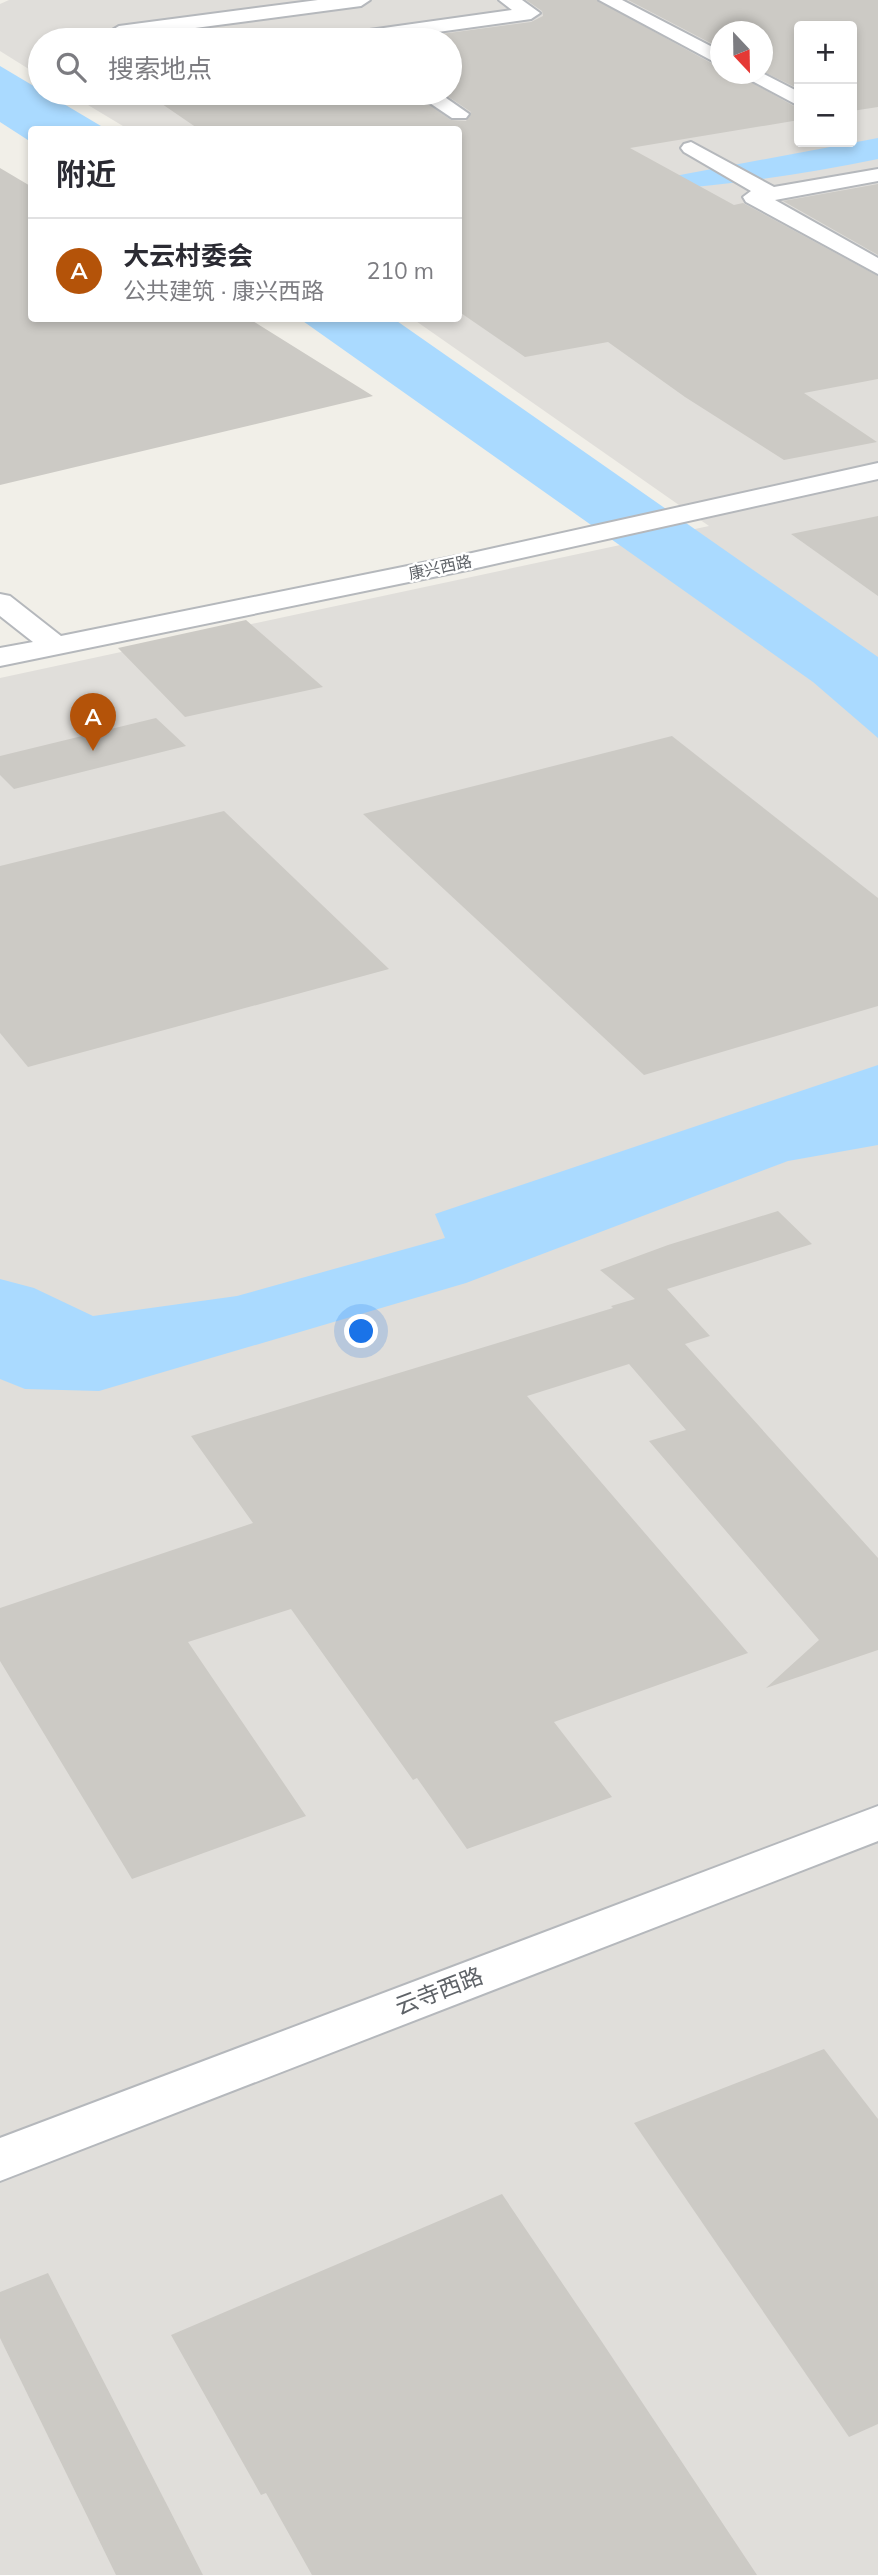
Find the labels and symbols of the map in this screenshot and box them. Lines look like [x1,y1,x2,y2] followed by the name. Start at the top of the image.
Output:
[710,21,773,84] north arrow
[407,551,473,583] street label: 康兴西路
[70,693,116,751] pin: A
[344,1314,378,1348] your location
[391,1961,487,2021] street label: 云寺西路

